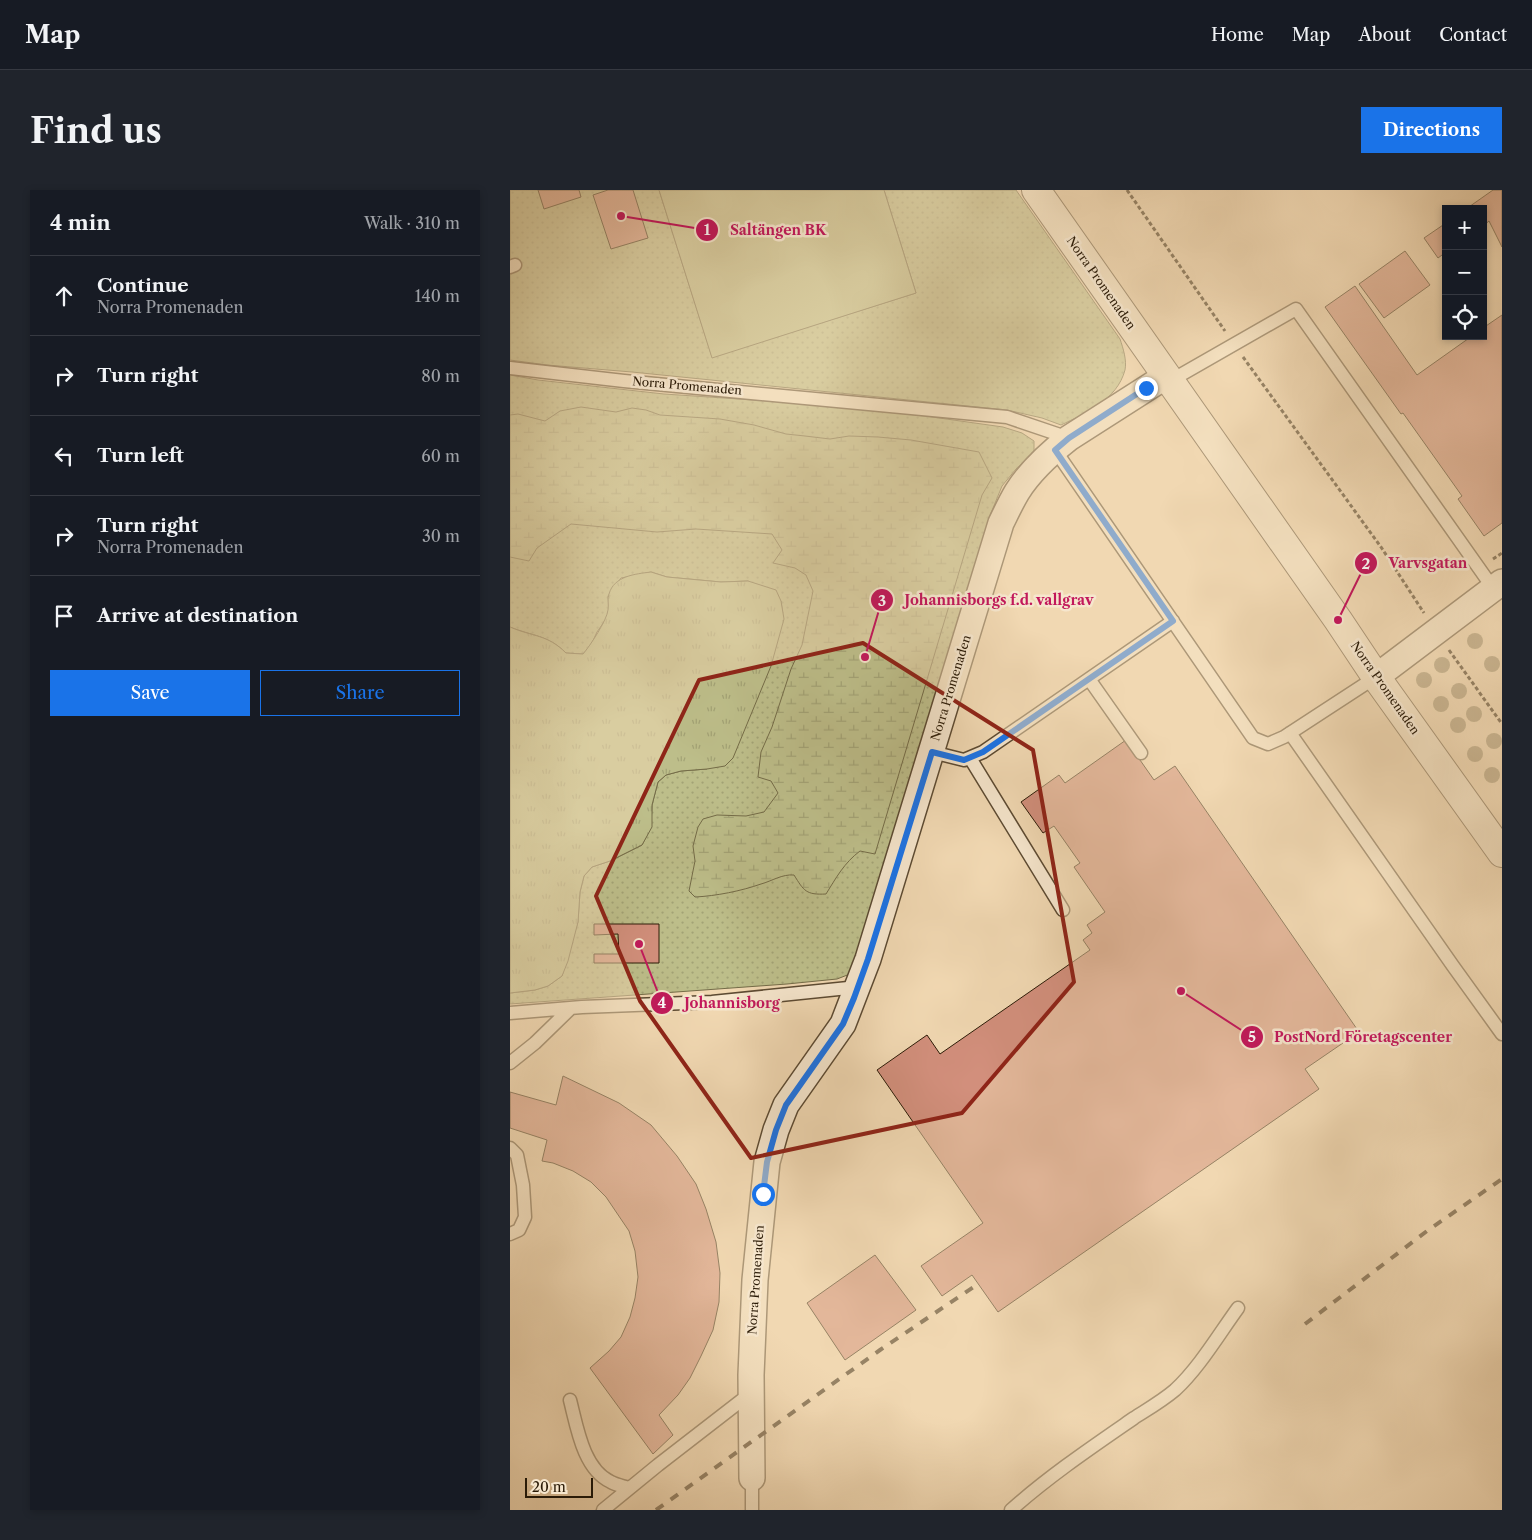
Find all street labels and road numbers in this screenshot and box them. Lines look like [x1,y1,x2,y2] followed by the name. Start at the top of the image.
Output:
[1064,233,1139,332] street label: Norra Promenaden
[632,373,743,398] street label: Norra Promenaden
[927,633,974,743] street label: Norra Promenaden
[1348,638,1423,737] street label: Norra Promenaden
[744,1224,767,1335] street label: Norra Promenaden

